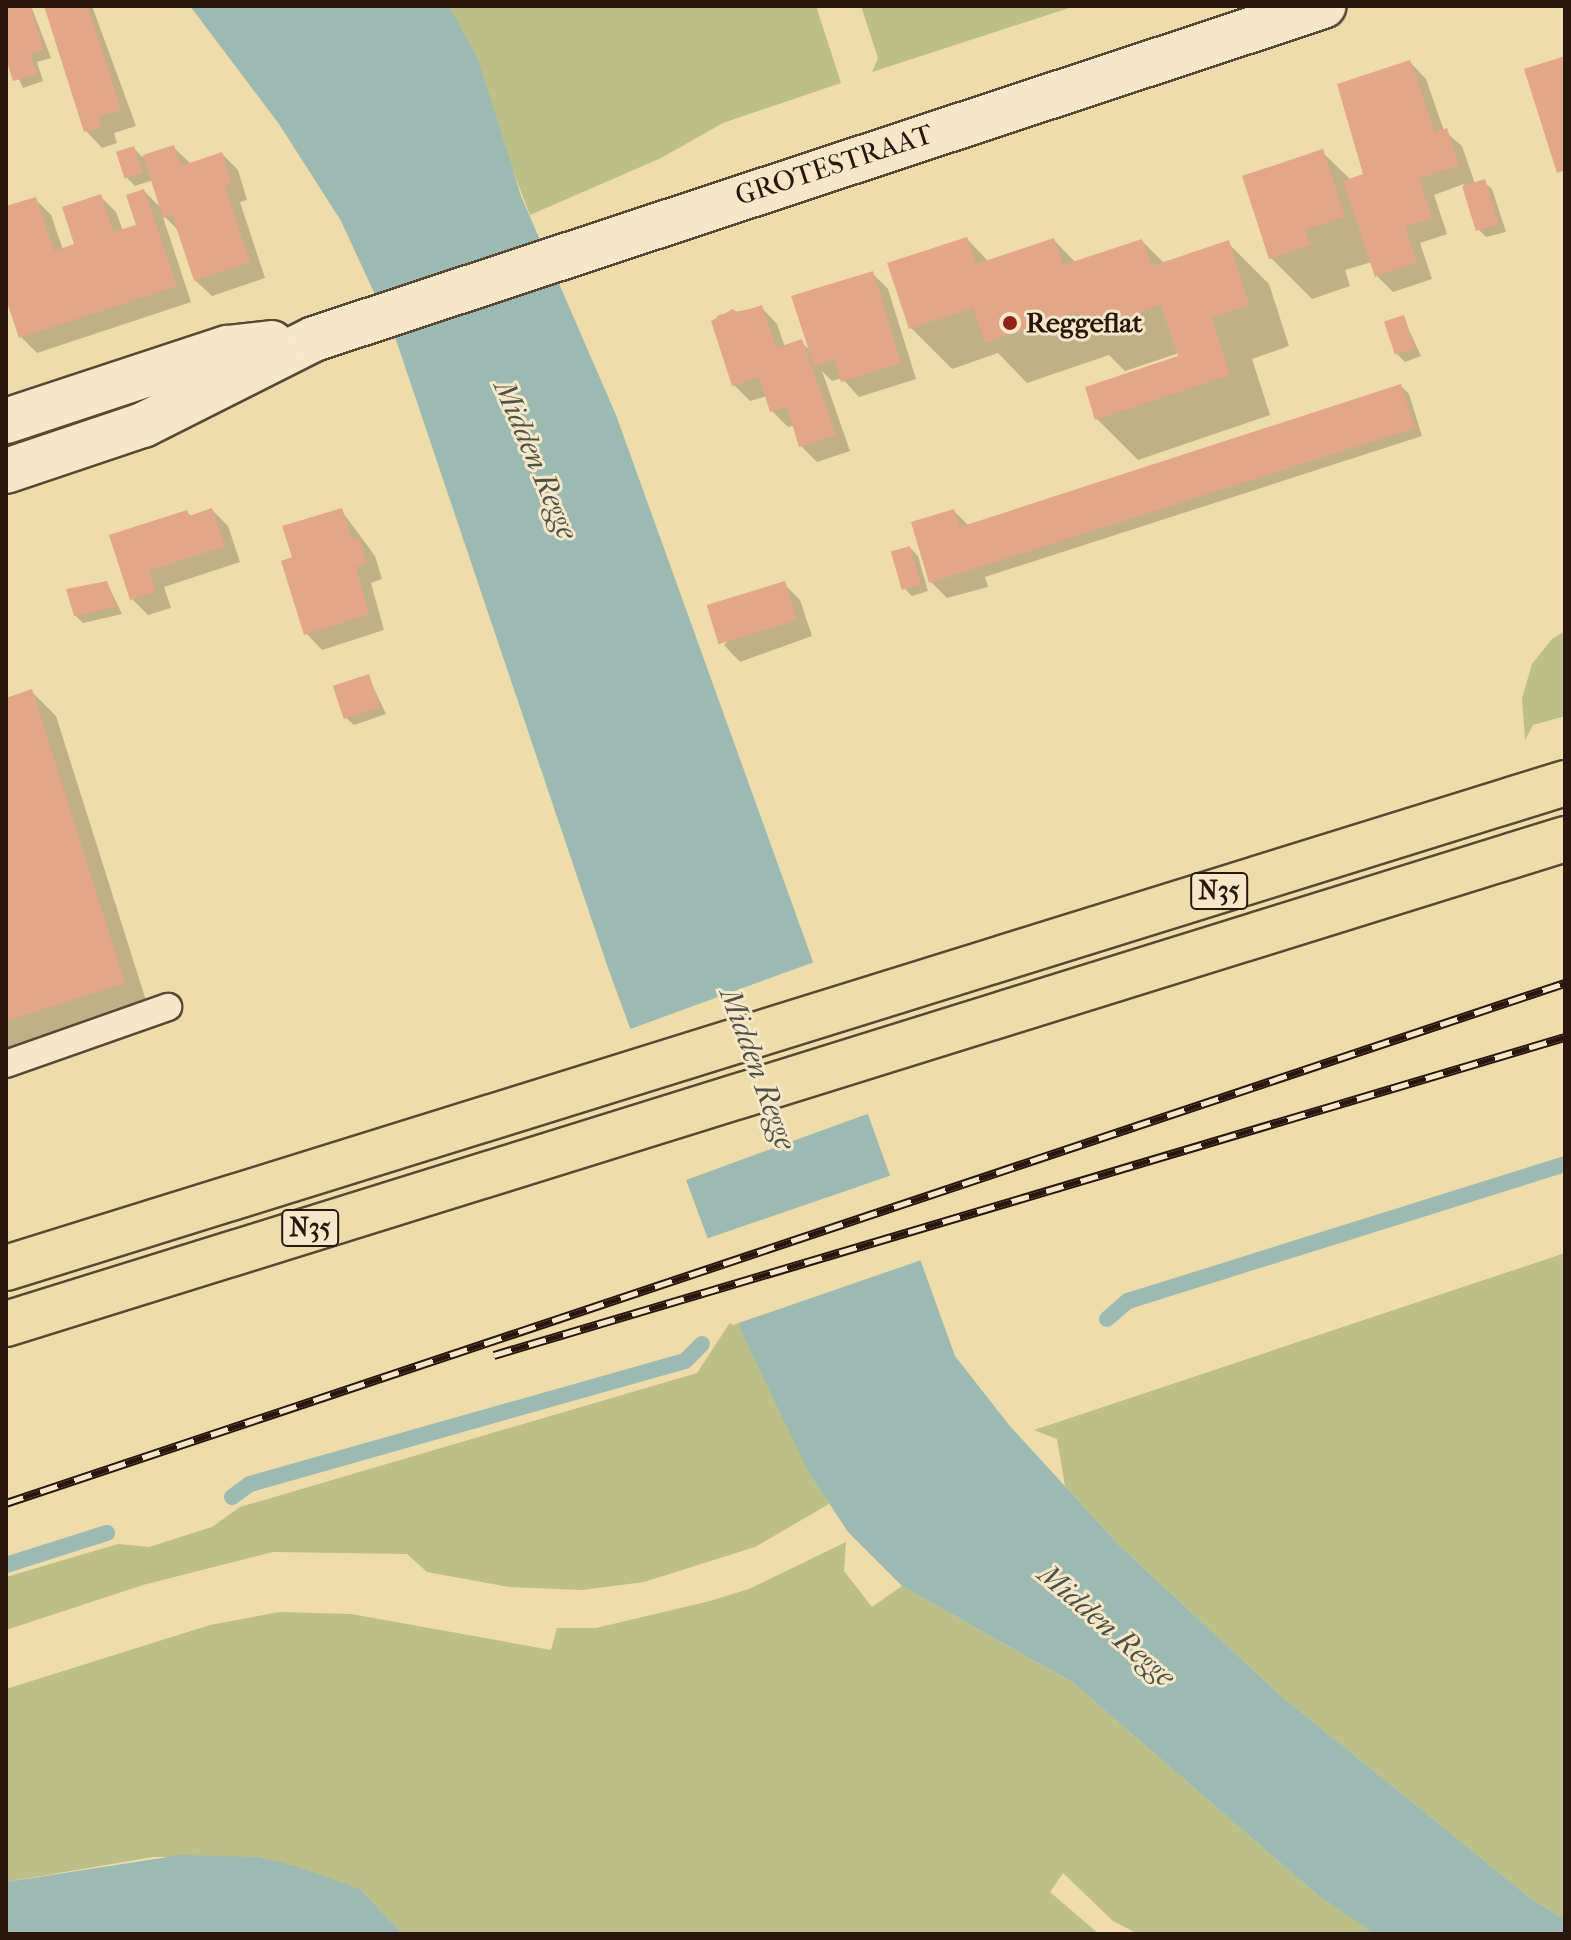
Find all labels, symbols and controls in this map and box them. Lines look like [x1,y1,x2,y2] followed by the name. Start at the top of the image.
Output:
[731,117,937,213] street label: GROTESTRAAT
[1026,306,1143,340] place label: Reggeflat
[1001,314,1019,332] marker: Reggeflat
[485,375,585,545] water label: Midden Regge
[1189,869,1249,913] road number: N35
[711,983,803,1155] water label: Midden Regge
[280,1206,340,1250] road number: N35
[1030,1557,1182,1695] water label: Midden Regge

